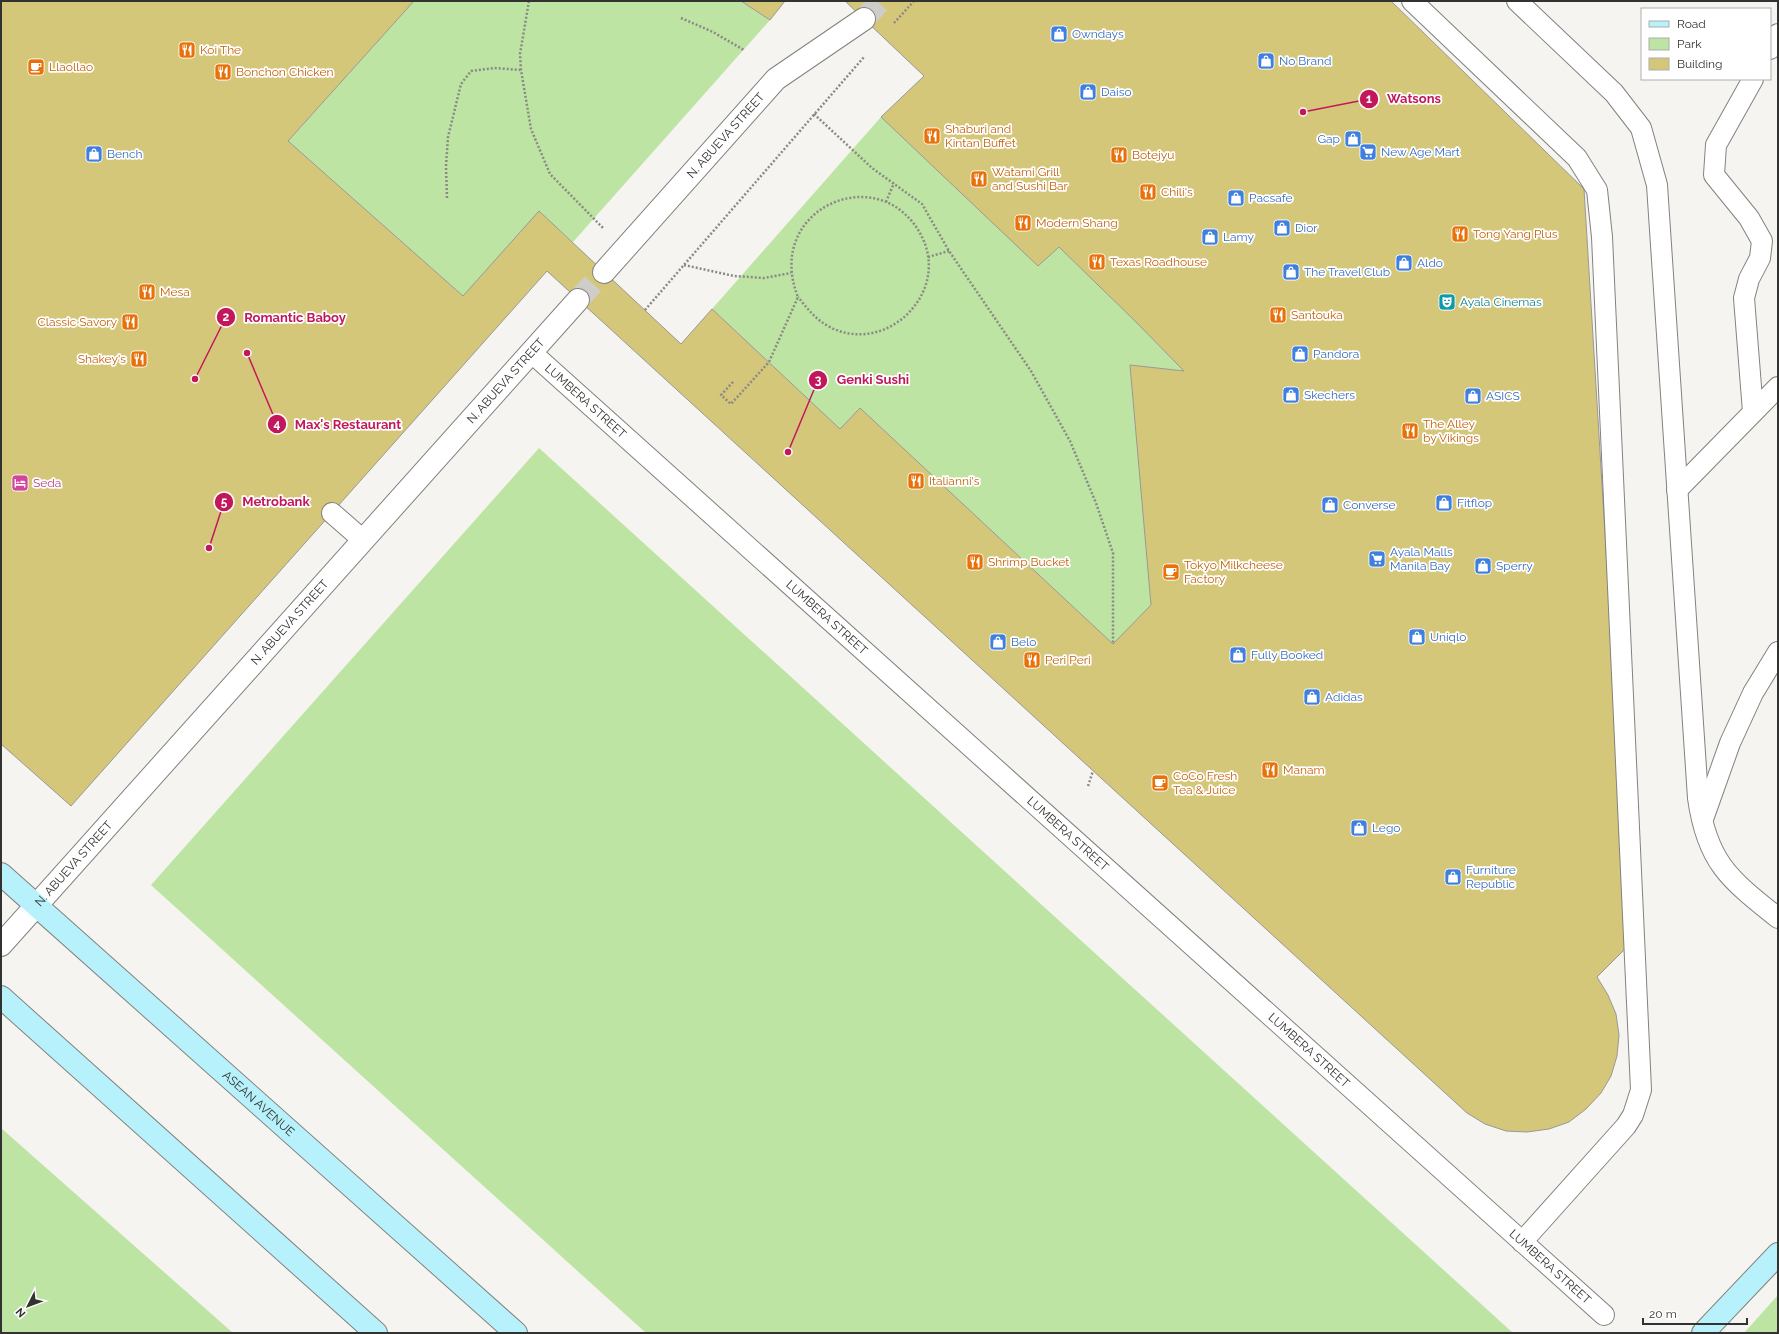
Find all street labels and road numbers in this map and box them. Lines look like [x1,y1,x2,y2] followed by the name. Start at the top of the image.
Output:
[684,89,768,181] street label: N. ABUEVA STREET
[464,335,548,426] street label: N. ABUEVA STREET
[542,361,630,442] street label: LUMBERA STREET
[248,576,332,668] street label: N. ABUEVA STREET
[783,577,871,658] street label: LUMBERA STREET
[1024,794,1112,874] street label: LUMBERA STREET
[32,818,116,909] street label: N. ABUEVA STREET
[1265,1010,1353,1091] street label: LUMBERA STREET
[220,1068,297,1139] street label: ASEAN AVENUE
[1507,1227,1594,1307] street label: LUMBERA STREET

